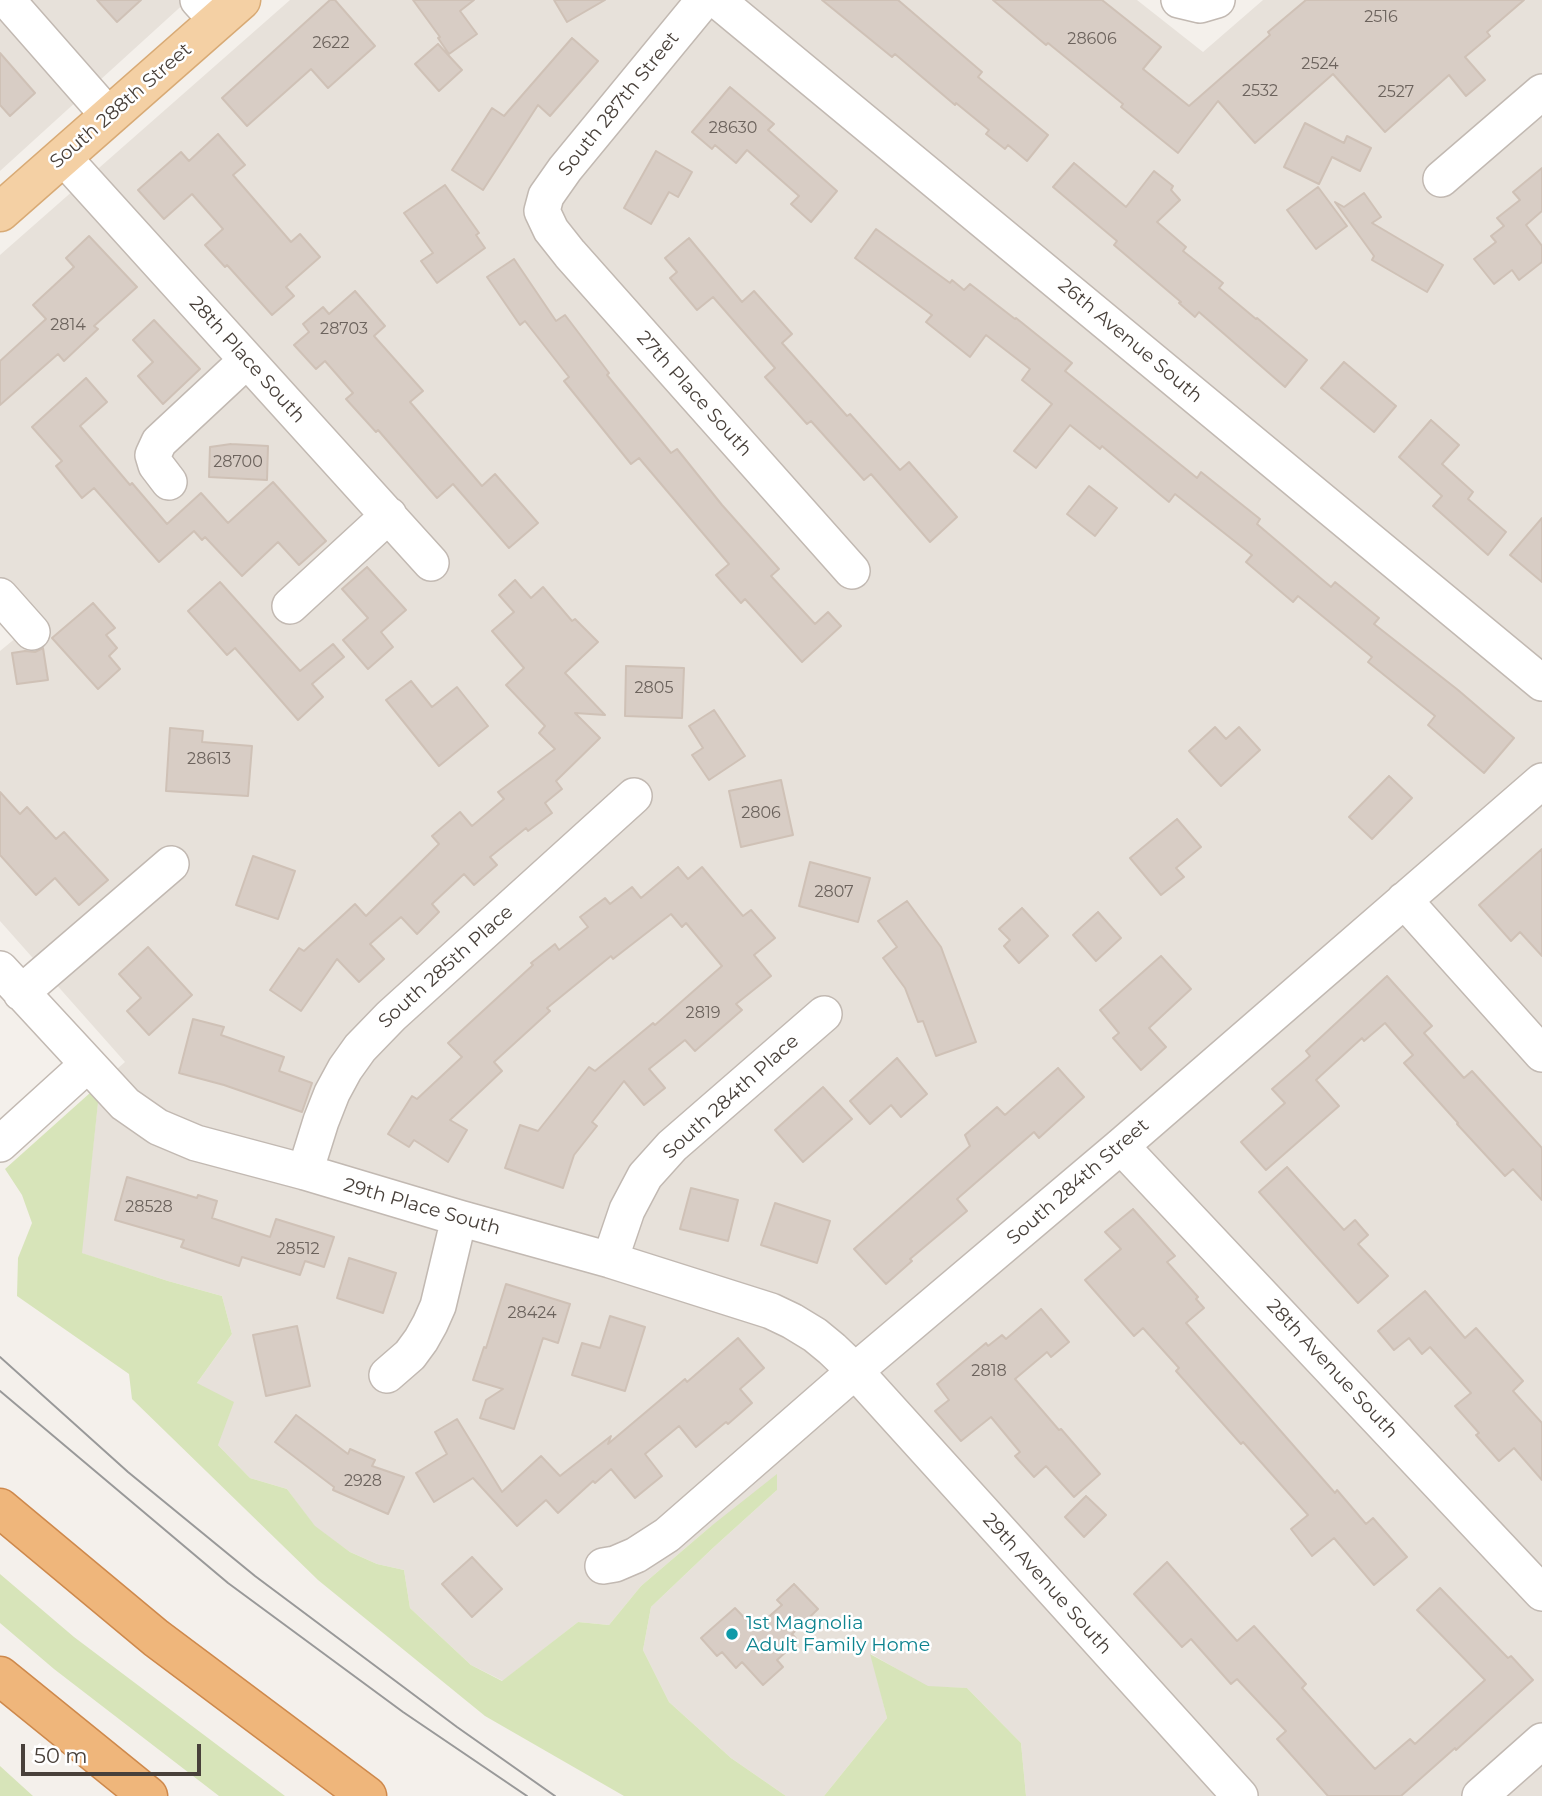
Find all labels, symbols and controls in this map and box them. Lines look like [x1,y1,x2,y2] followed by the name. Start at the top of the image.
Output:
[1364,7,1398,27] house number: 2516
[554,27,684,181] street label: South 287th Street
[1067,29,1117,49] house number: 28606
[313,33,349,53] house number: 2622
[46,38,196,174] street label: South 288th Street
[1301,54,1339,74] house number: 2524
[1242,81,1278,101] house number: 2532
[1378,82,1414,102] house number: 2527
[709,118,757,138] house number: 28630
[1053,274,1207,408] street label: 26th Avenue South
[184,292,310,428] street label: 28th Place South
[50,315,86,335] house number: 2814
[320,319,368,339] house number: 28703
[632,327,756,461] street label: 27th Place South
[213,452,263,472] house number: 28700
[635,678,673,698] house number: 2805
[187,749,231,769] house number: 28613
[741,803,781,823] house number: 2806
[814,882,854,902] house number: 2807
[374,901,518,1033] street label: South 285th Place
[686,1003,720,1023] house number: 2819
[658,1030,804,1164] street label: South 284th Place
[1002,1114,1154,1250] street label: South 284th Street
[341,1174,503,1240] street label: 29th Place South
[125,1197,173,1217] house number: 28528
[276,1239,320,1259] house number: 28512
[1262,1295,1402,1443] street label: 28th Avenue South
[507,1303,557,1323] house number: 28424
[971,1361,1007,1381] house number: 2818
[344,1471,382,1491] house number: 2928
[978,1509,1116,1659] street label: 29th Avenue South
[746,1612,930,1656] place label: 1st Magnolia Adult Family Home
[724,1626,740,1642] marker: 1st Magnolia Adult Family Home
[24,1730,205,1774] scale bar
[34,1743,88,1768] text: 50 m

